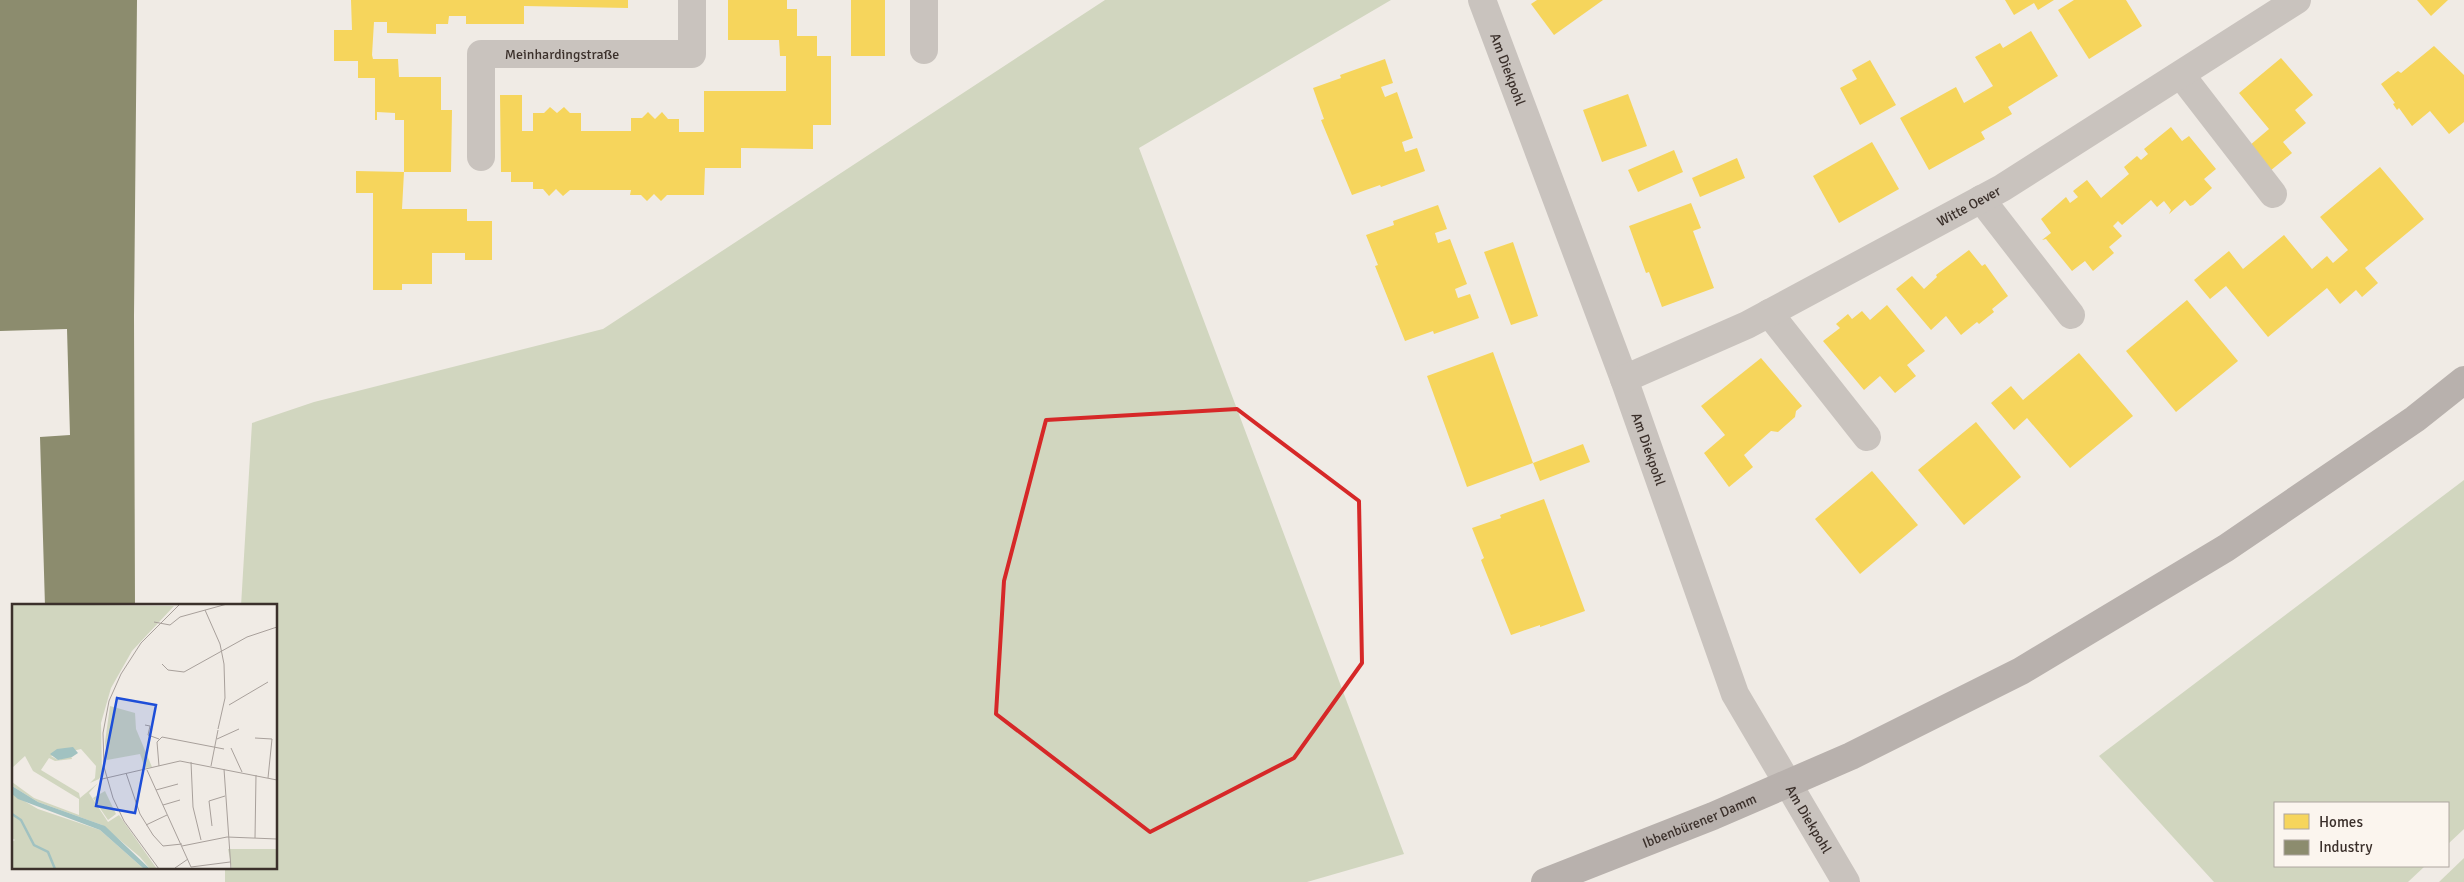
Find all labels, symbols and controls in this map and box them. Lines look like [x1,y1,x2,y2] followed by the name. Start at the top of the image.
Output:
[1486,31,1529,108] street label: Am Diekpohl
[505,46,619,63] street label: Meinhardingstraße
[1934,182,2004,230] street label: Witte Oever
[1628,410,1669,488] street label: Am Diekpohl
[12,604,278,870] inset map
[1782,782,1835,856] street label: Am Diekpohl
[1640,790,1759,852] street label: Ibbenbürener Damm
[2274,802,2449,867] legend
[2319,813,2363,831] text: Homes
[2319,838,2372,856] text: Industry

